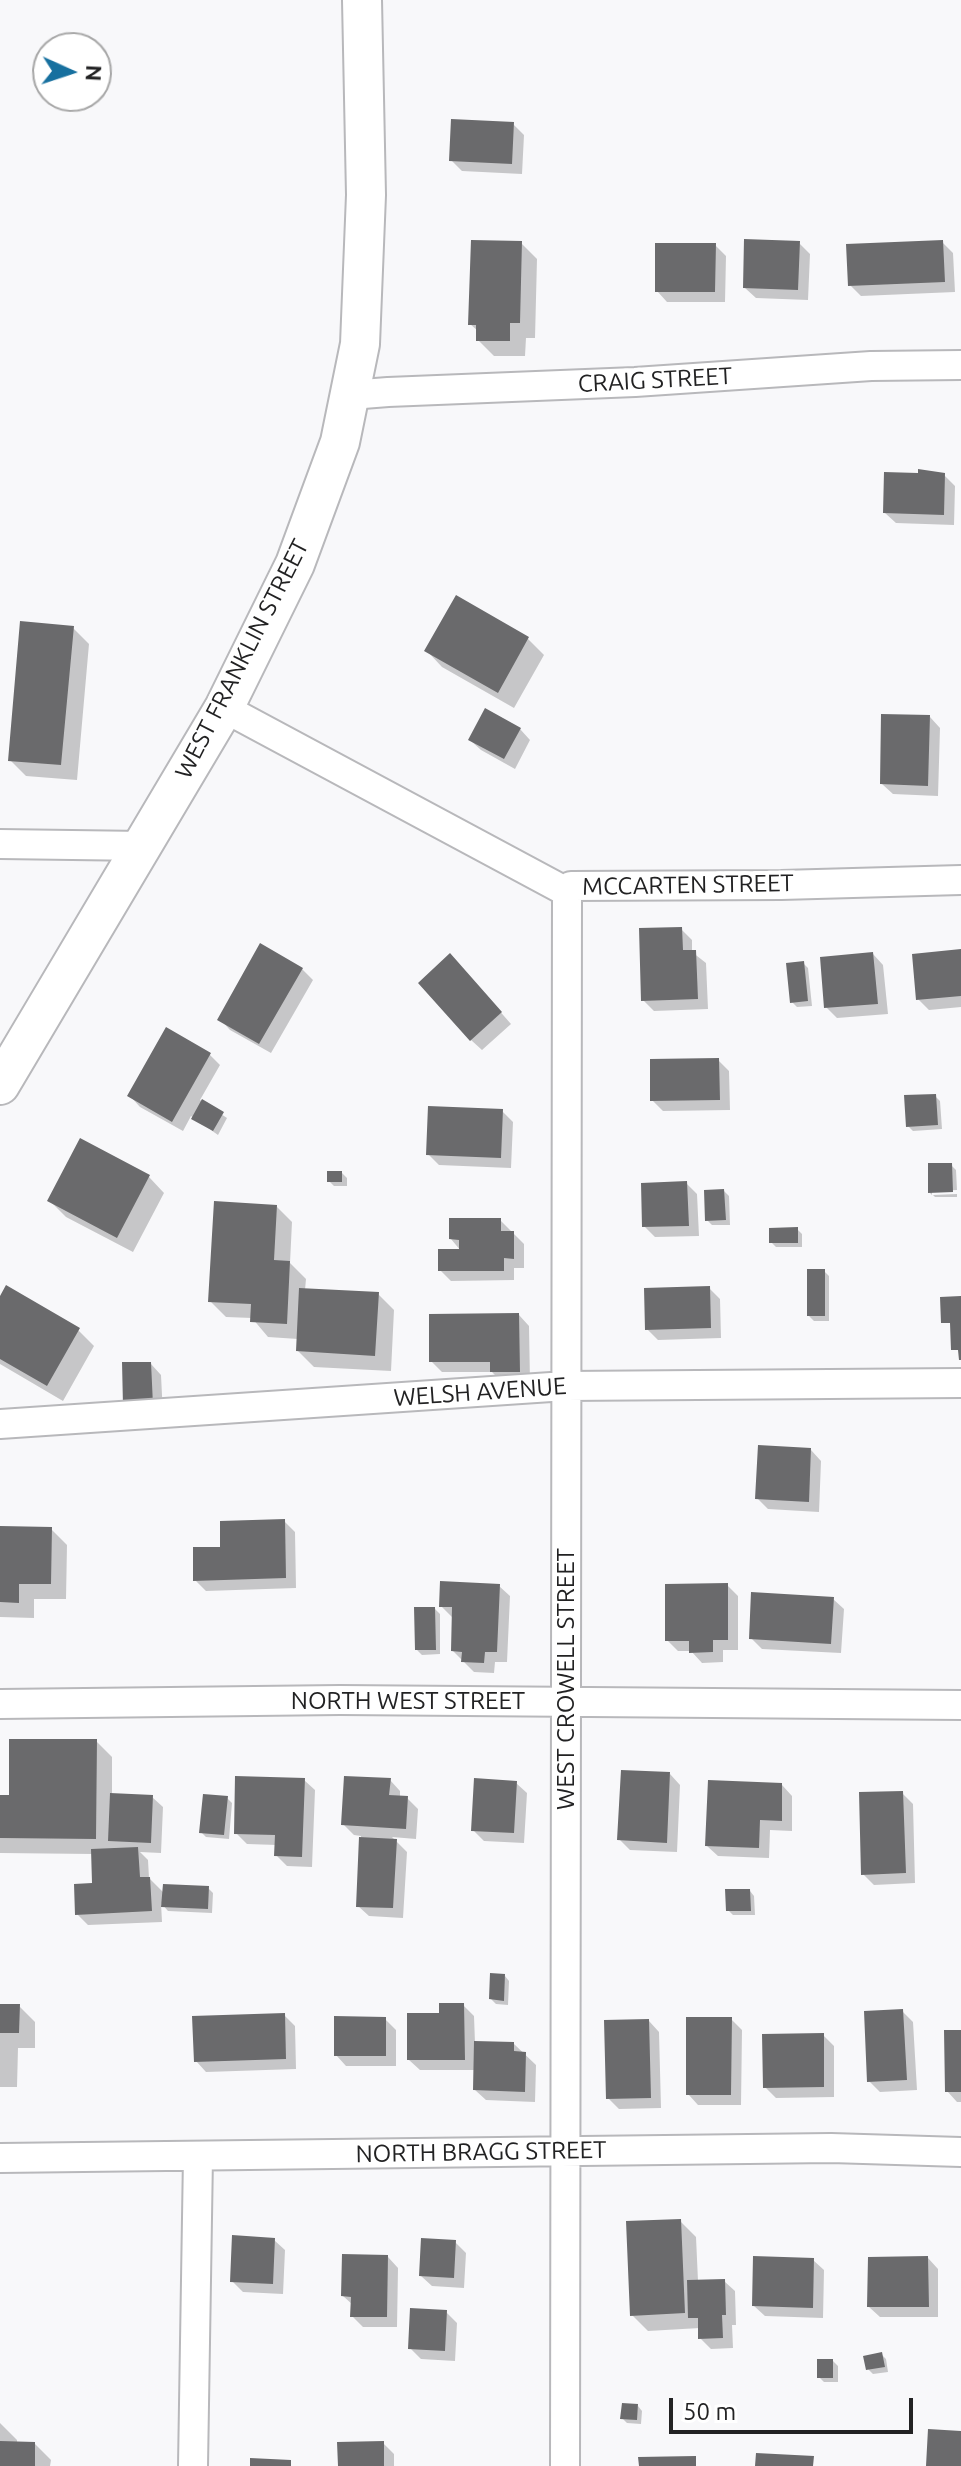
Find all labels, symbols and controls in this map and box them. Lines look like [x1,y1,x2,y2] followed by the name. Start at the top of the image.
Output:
[32,32,112,112] north arrow
[82,64,107,82] text: N
[577,362,733,398] street label: CRAIG STREET
[169,535,315,783] street label: WEST FRANKLIN STREET
[582,869,794,901] street label: MCCARTEN STREET
[393,1372,567,1412] street label: WELSH AVENUE
[552,1548,580,1810] street label: WEST CROWELL STREET
[291,1687,525,1715] street label: NORTH WEST STREET
[355,2135,607,2169] street label: NORTH BRAGG STREET
[673,2382,917,2432] scale bar
[683,2398,736,2425] text: 50 m

